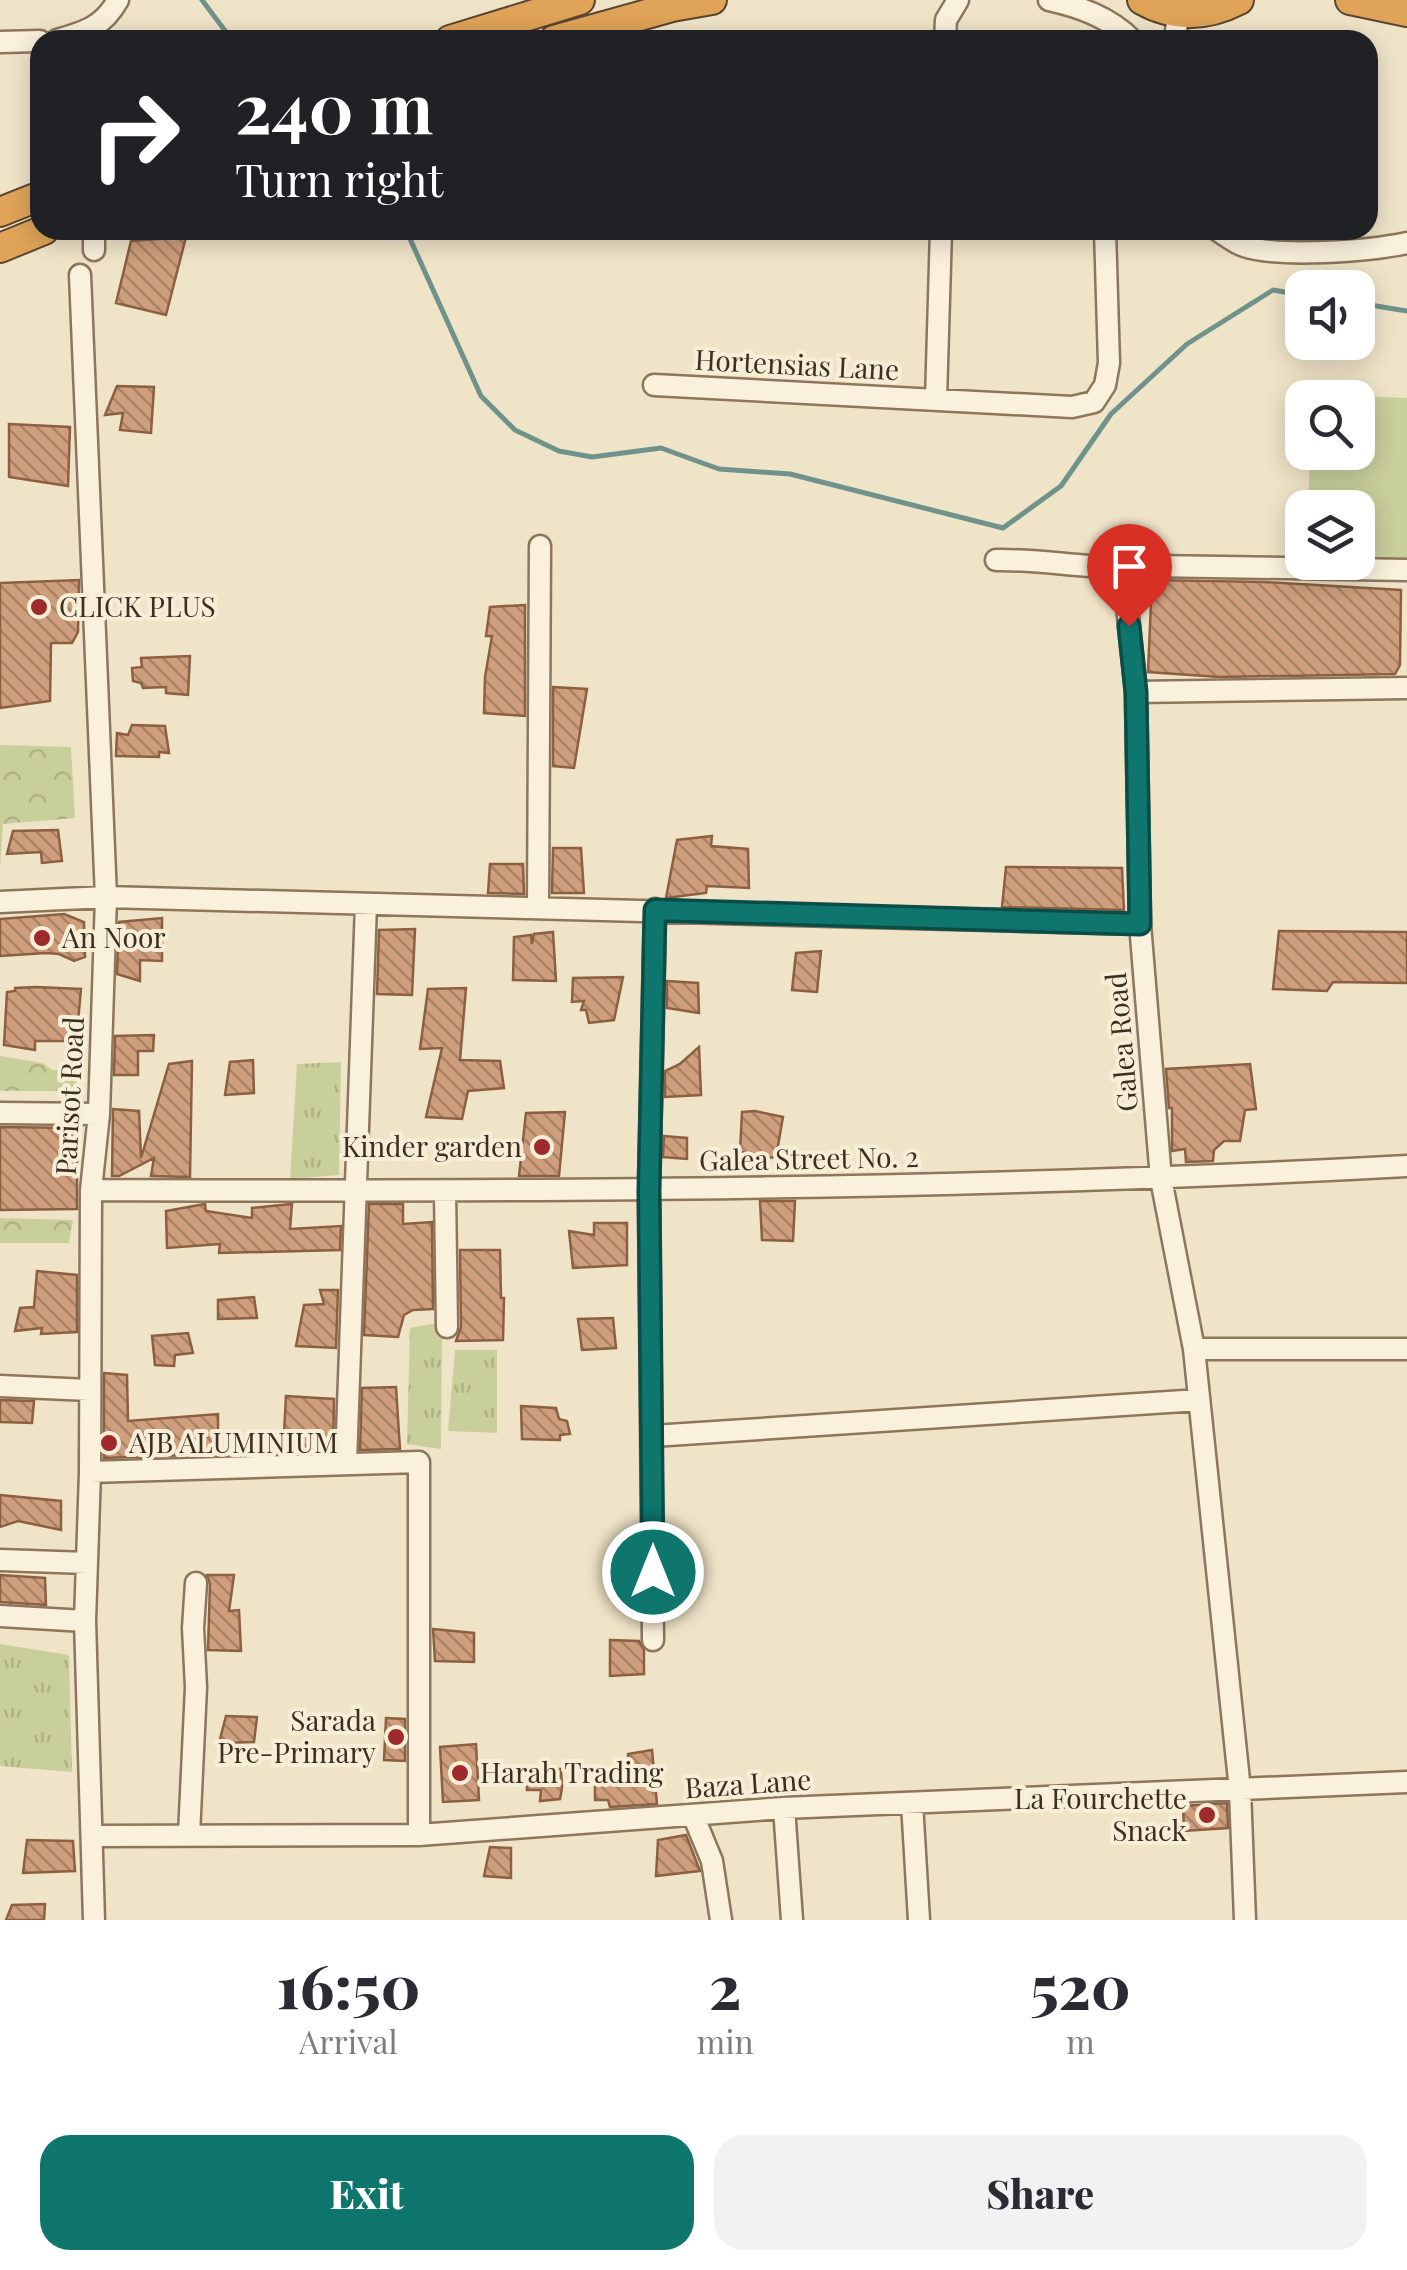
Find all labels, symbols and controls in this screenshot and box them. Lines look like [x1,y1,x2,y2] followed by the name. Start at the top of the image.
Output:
[235,58,433,152] text: 240 m
[70,70,200,200] icon: right
[235,148,443,208] text: Turn right
[1285,270,1375,580] map controls
[1285,270,1375,360] button: sound
[694,340,900,387] street label: Hortensias Lane
[1285,380,1375,470] button: search
[1285,490,1375,580] button: layers
[1087,524,1172,627] pin
[1102,539,1157,594] icon: arrive
[59,587,216,624] place label: CLICK PLUS
[28,596,50,618] marker: CLICK PLUS
[61,918,166,955] place label: An Noor
[31,927,53,949] marker: An Noor
[1096,971,1145,1113] street label: Galea Road
[46,1016,91,1176] street label: Parisot Road
[342,1127,522,1164] place label: Kinder garden
[531,1136,553,1158] marker: Kinder garden
[699,1137,919,1178] street label: Galea Street No. 2
[128,1423,339,1460] place label: AJB ALUMINIUM
[98,1432,120,1454] marker: AJB ALUMINIUM
[601,1520,705,1624] position arrow
[217,1701,376,1770] place label: Sarada Pre-Primary
[385,1726,407,1748] marker: Sarada Pre-Primary
[480,1753,664,1790] place label: Harah Trading
[683,1760,812,1805] street label: Baza Lane
[449,1762,471,1784] marker: Harah Trading
[1014,1779,1188,1848] place label: La Fourchette Snack
[1196,1804,1218,1826] marker: La Fourchette Snack
[277,1944,420,2024] text: 16:50
[709,1944,741,2024] text: 2
[1030,1944,1131,2024] text: 520
[299,2019,398,2062] text: Arrival
[697,2019,754,2062] text: min
[1066,2019,1095,2062] text: m
[40,2135,694,2250] button: Exit
[714,2135,1367,2250] button: Share

